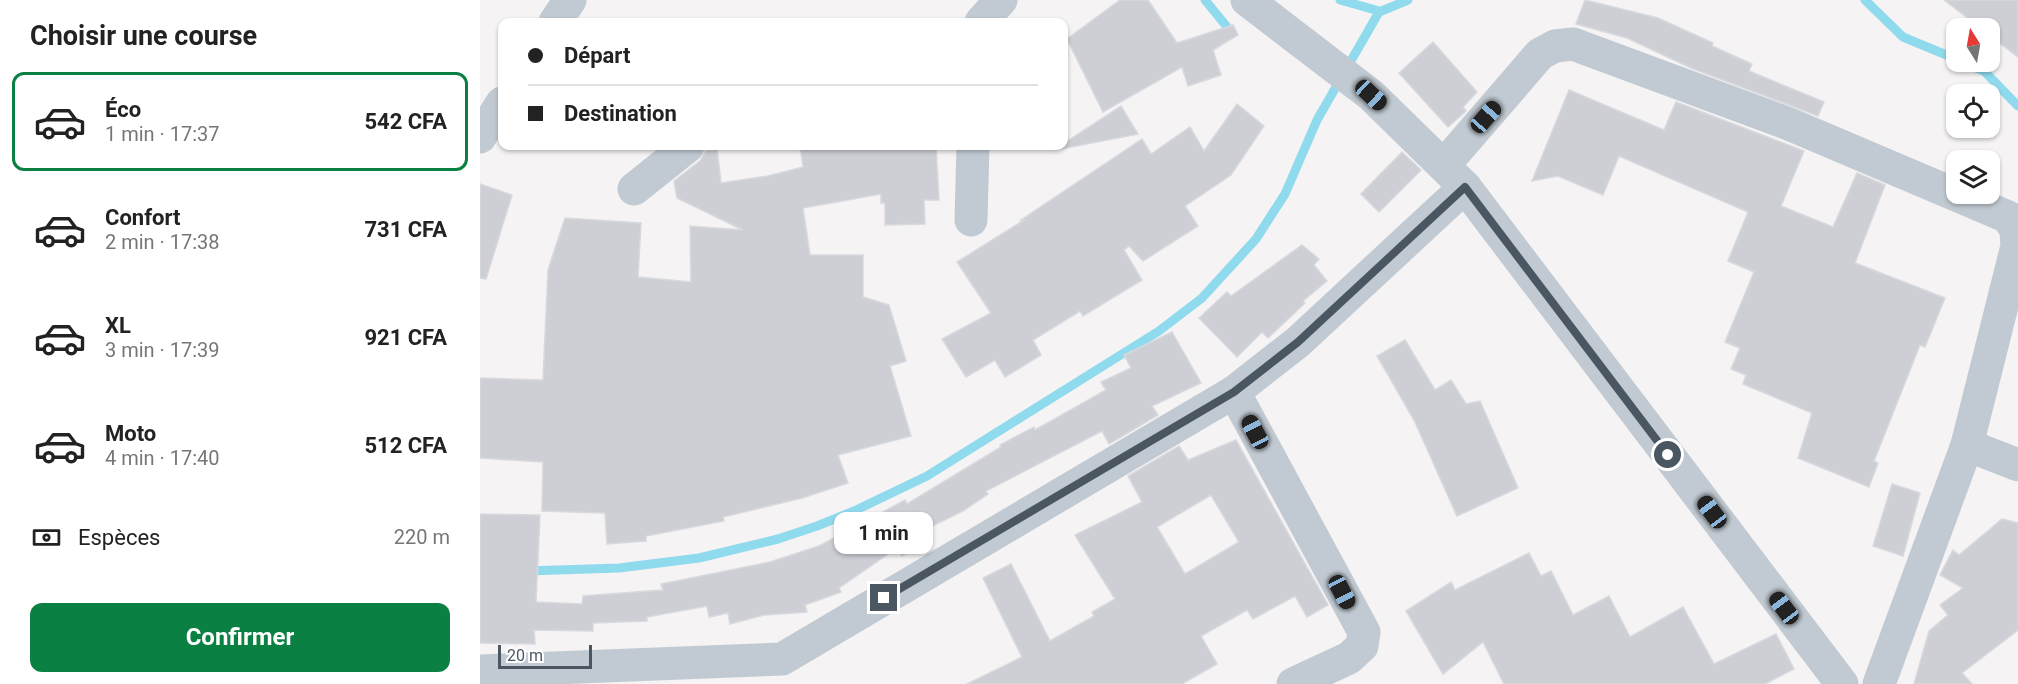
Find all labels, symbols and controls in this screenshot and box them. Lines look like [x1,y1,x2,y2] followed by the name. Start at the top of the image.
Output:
[1946,18,2000,72] north arrow
[1946,18,2000,204] map controls
[30,20,257,52] text: Choisir une course
[564,43,630,68] text: Départ
[1352,76,1390,114] car
[1946,84,2000,138] button: locate
[33,95,87,149] icon: car
[105,97,141,122] text: Éco
[1467,98,1505,136] car
[564,101,677,126] text: Destination
[364,109,447,134] text: 542 CFA
[105,122,220,146] text: 1 min · 17:37
[1946,150,2000,204] button: layers
[33,203,87,257] icon: car
[105,205,180,230] text: Confort
[364,217,447,242] text: 731 CFA
[105,230,220,254] text: 2 min · 17:38
[33,311,87,365] icon: car
[105,313,131,338] text: XL
[364,325,447,350] text: 921 CFA
[105,338,220,362] text: 3 min · 17:39
[1239,412,1271,452] car
[33,419,87,473] icon: car
[105,421,156,446] text: Moto
[364,433,447,458] text: 512 CFA
[1654,441,1681,468] route start
[105,446,220,470] text: 4 min · 17:40
[1694,492,1730,532] car
[834,511,934,553] callout: 1 min
[30,521,63,554] icon: cash
[858,521,909,545] text: 1 min
[78,525,160,550] text: Espèces
[394,525,450,549] text: 220 m
[1326,572,1358,612] car
[870,584,897,611] route end
[1766,588,1802,628] car
[30,603,450,672] button: Confirmer
[498,642,592,670] scale bar
[507,646,543,665] text: 20 m

